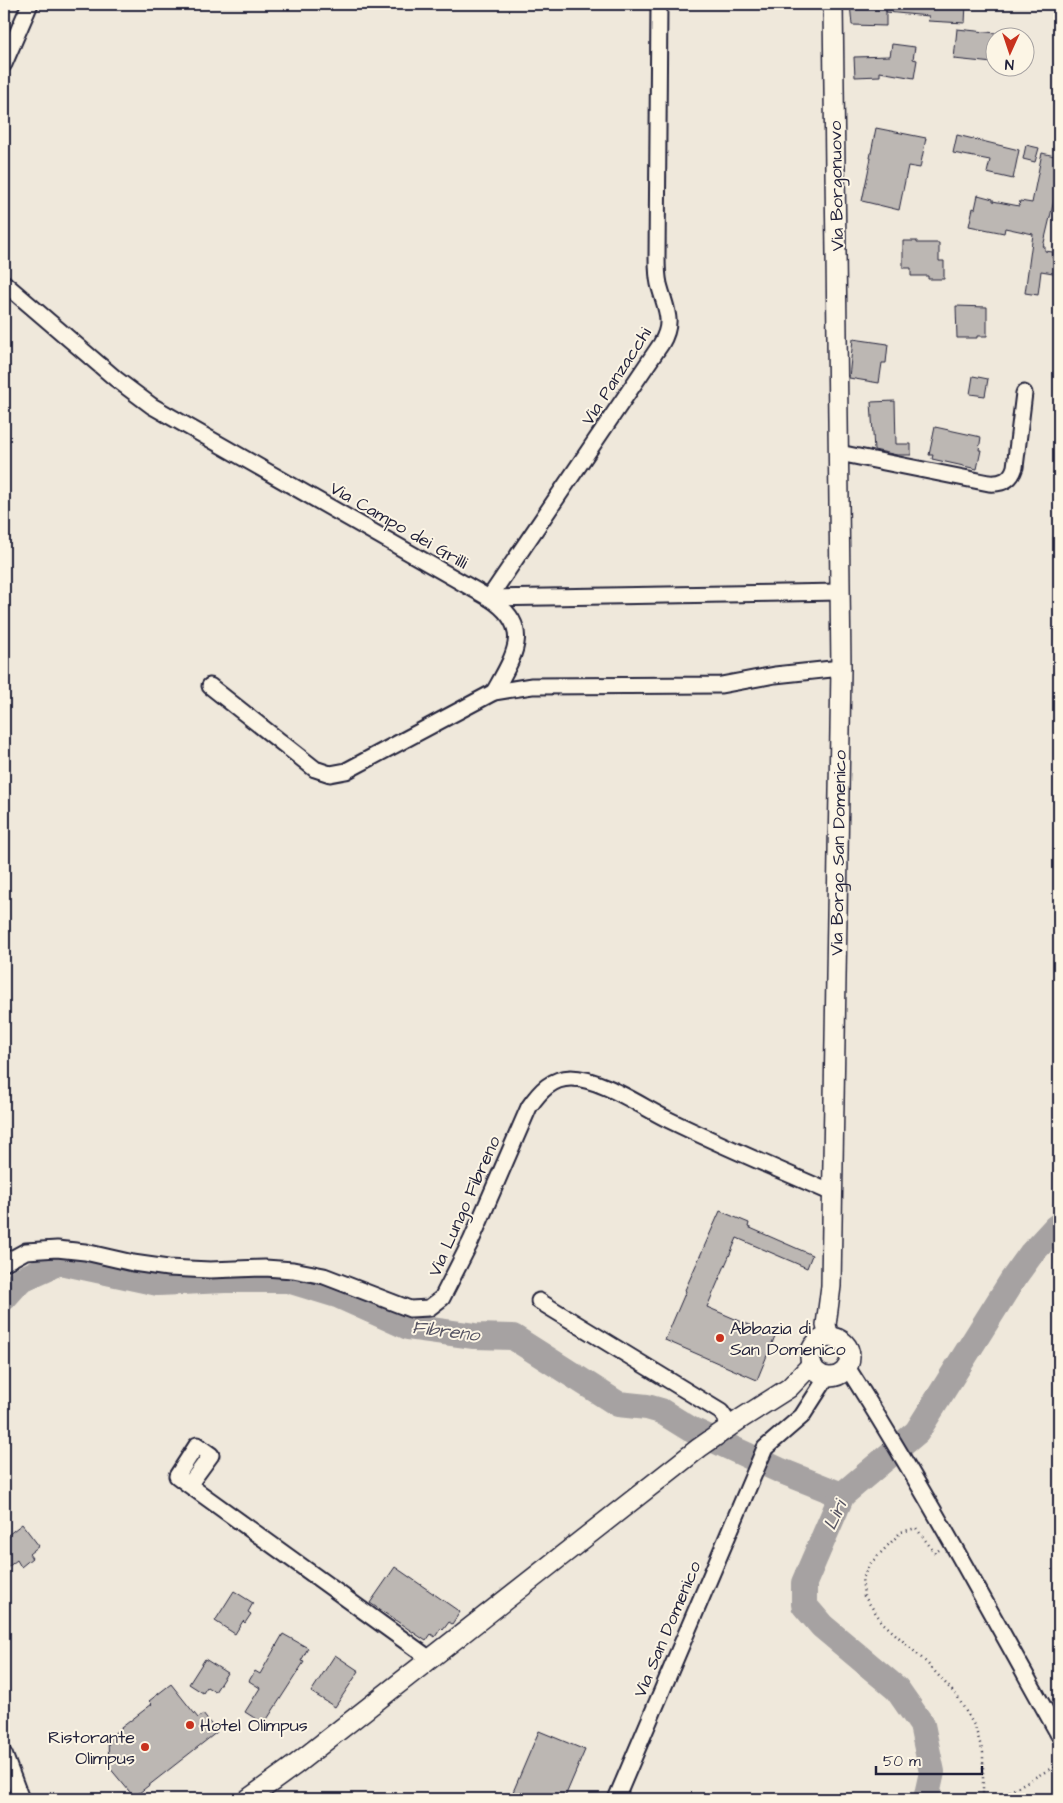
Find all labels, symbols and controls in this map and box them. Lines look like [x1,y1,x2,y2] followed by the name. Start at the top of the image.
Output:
[986,28,1036,78] north arrow
[1004,54,1014,74] text: N
[823,121,851,251] street label: Via Borgonuovo
[575,322,658,430] street label: Via Panzacchi
[325,476,473,575] street label: Via Campo dei Grilli
[824,750,853,956] street label: Via Borgo San Domenico
[422,1132,508,1281] street label: Via Lungo Fibreno
[411,1314,482,1349] water label: Fibreno
[730,1316,846,1362] place label: Abbazia di San Domenico
[714,1332,726,1344] marker: Abbazia di San Domenico
[817,1495,855,1535] water label: Liri
[627,1557,708,1701] street label: Via San Domenico
[200,1713,308,1738] place label: Hotel Olimpus
[184,1719,196,1731] marker: Hotel Olimpus
[48,1725,135,1771] place label: Ristorante Olimpus
[139,1741,151,1753] marker: Ristorante Olimpus
[876,1743,982,1775] scale bar
[883,1751,921,1772] text: 50 m

